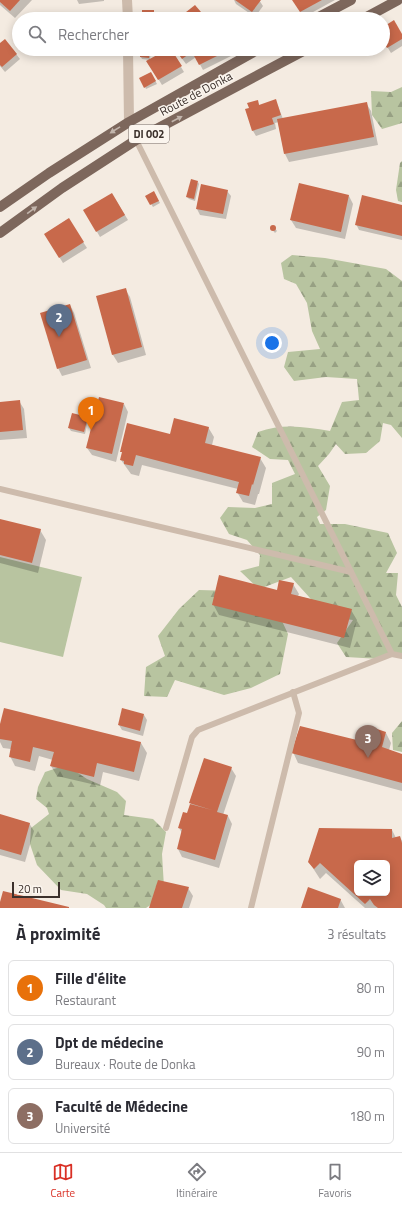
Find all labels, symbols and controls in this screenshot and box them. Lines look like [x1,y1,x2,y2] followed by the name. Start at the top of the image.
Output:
[12,12,390,56] search box
[26,23,48,45] icon: search
[58,23,129,46] text: Rechercher
[156,66,236,121] street label: Route de Donka
[171,115,183,122] one-way arrow
[129,125,169,143] road number: DI 002
[109,127,121,134] one-way arrow
[26,206,37,214] one-way arrow
[46,304,72,337] pin: 2
[262,333,282,353] your location
[78,397,104,430] pin: 1
[355,725,381,758] pin: 3
[354,860,390,896] map controls
[354,860,390,896] button: layers
[12,880,60,899] scale bar
[18,881,42,897] text: 20 m
[16,921,100,947] text: À proximité
[327,924,386,944] text: 3 résultats
[55,967,126,990] text: Fille d'élite
[26,978,34,998] text: 1
[357,978,385,998] text: 80 m
[55,990,116,1010] text: Restaurant
[55,1031,163,1054] text: Dpt de médecine
[26,1042,34,1062] text: 2
[357,1042,385,1062] text: 90 m
[55,1054,196,1074] text: Bureaux · Route de Donka
[55,1095,188,1118] text: Faculté de Médecine
[26,1106,34,1126] text: 3
[349,1106,385,1126] text: 180 m
[55,1118,110,1138] text: Université
[50,1161,75,1201] tab: Carte
[176,1161,217,1201] tab: Itinéraire
[318,1161,352,1201] tab: Favoris

